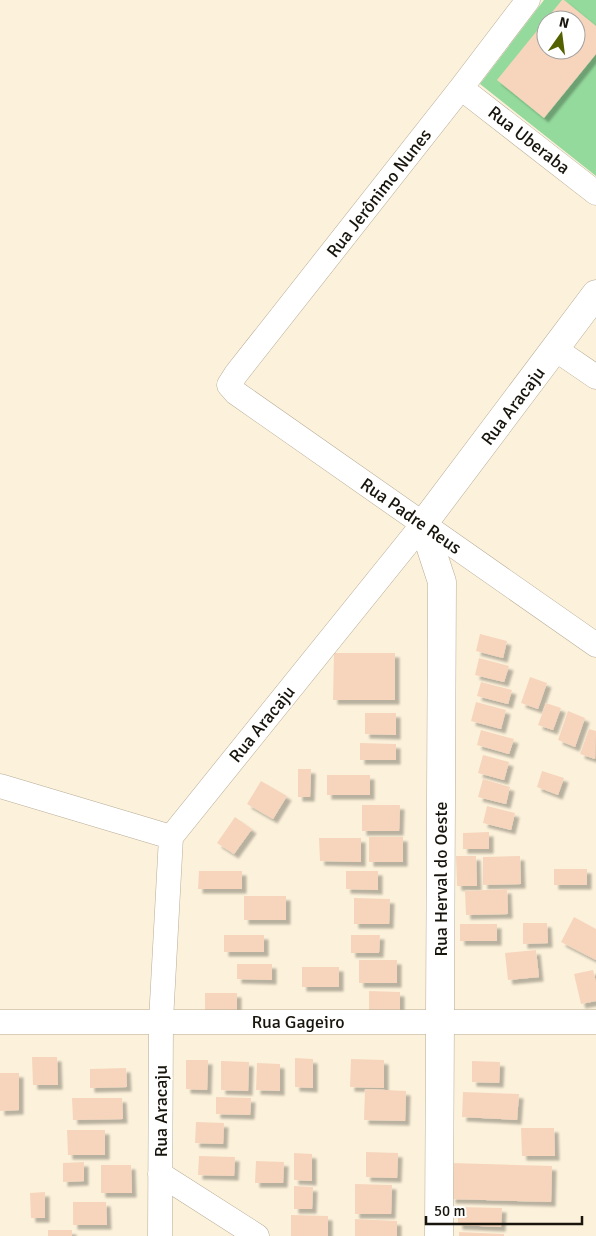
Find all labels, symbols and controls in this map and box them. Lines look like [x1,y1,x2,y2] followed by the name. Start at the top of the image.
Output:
[536,10,586,60] north arrow
[557,13,571,32] text: N
[484,101,574,179] street label: Rua Uberaba
[322,124,436,262] street label: Rua Jerônimo Nunes
[476,362,550,450] street label: Rua Aracaju
[356,473,466,559] street label: Rua Padre Reus
[224,681,300,767] street label: Rua Aracaju
[430,802,452,956] street label: Rua Herval do Oeste
[251,1011,345,1033] street label: Rua Gageiro
[150,1065,172,1157] street label: Rua Aracaju
[426,1194,582,1226] scale bar
[434,1202,465,1220] text: 50 m

